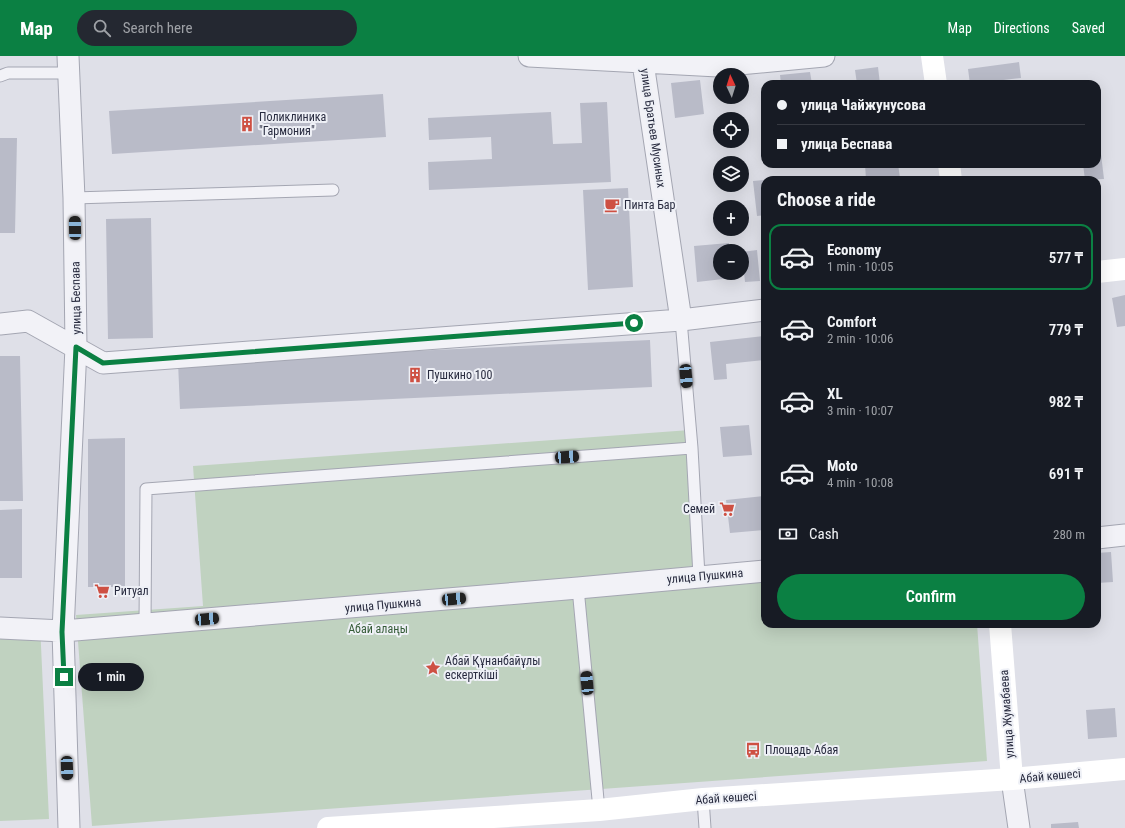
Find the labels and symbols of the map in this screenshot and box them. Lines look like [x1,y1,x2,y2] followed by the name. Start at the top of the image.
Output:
[638,67,668,189] street label: улица Братьев Мусиных
[713,68,749,104] north arrow
[259,110,327,138] place label: Поликлиника "Гармония"
[238,115,256,133] building icon: Поликлиника "Гармония"
[603,196,621,214] cafe icon: Пинта Бар
[624,198,676,212] place label: Пинта Бар
[69,216,81,240] car
[68,261,84,335] street label: улица Беспава
[625,314,643,332] route start
[679,364,693,388] car
[406,366,424,384] building icon: Пушкино 100
[427,368,493,382] place label: Пушкино 100
[555,450,579,464] car
[718,500,736,518] supermarket icon: Семей
[683,502,715,516] place label: Семей
[666,566,744,586] street label: улица Пушкина
[93,582,111,600] supermarket icon: Ритуал
[114,584,149,598] place label: Ритуал
[442,592,466,606] car
[344,595,422,615] street label: улица Пушкина
[195,612,219,626] car
[348,622,408,636] park label: Абай алаңы
[445,654,540,682] place label: Абай Құнанбайұлы ескерткіші
[424,659,442,677] place icon: Абай Құнанбайұлы ескерткіші
[78,663,144,691] callout: 1 min
[55,668,73,686] route end
[997,669,1017,759] street label: улица Жумабаева
[580,671,594,695] car
[744,741,762,759] bus stop icon: Площадь Абая
[765,743,838,757] place label: Площадь Абая
[61,756,73,780] car
[1019,766,1081,786] street label: Абай көшесі
[695,789,757,807] street label: Абай көшесі

